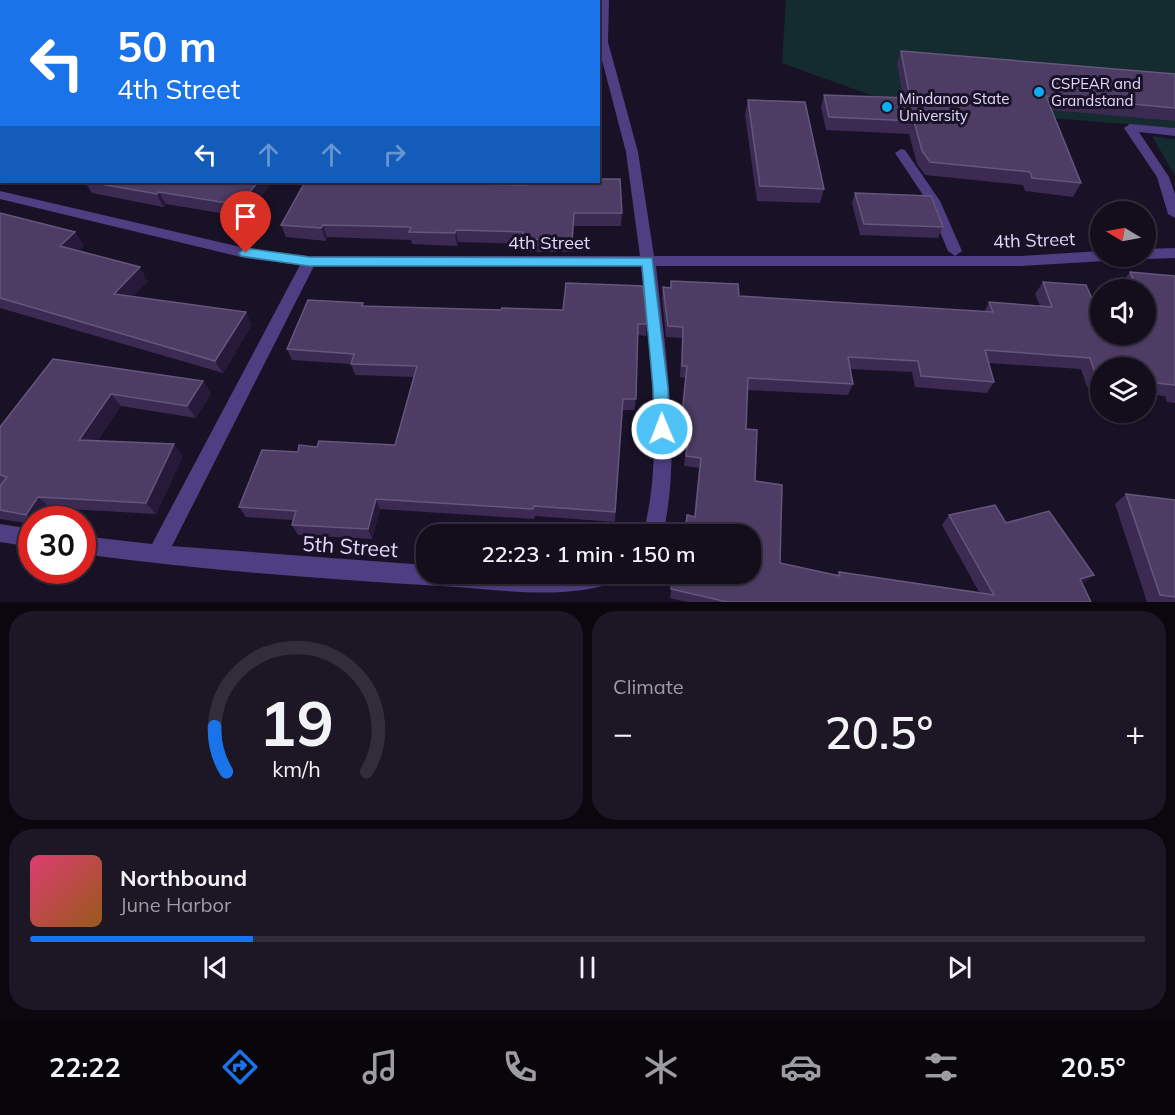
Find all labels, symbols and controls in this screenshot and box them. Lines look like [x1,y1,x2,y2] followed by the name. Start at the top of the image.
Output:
[117,20,217,73] text: 50 m
[18,24,96,102] icon: left
[117,72,240,106] text: 4th Street
[1051,74,1141,110] place label: CSPEAR and Grandstand
[1032,85,1046,99] marker: CSPEAR and Grandstand
[899,89,1009,125] place label: Mindanao State University
[880,100,894,114] marker: Mindanao State University
[189,138,222,171] icon: left
[252,138,285,171] icon: ahead
[315,138,348,171] icon: ahead
[378,138,411,171] icon: right
[220,191,271,253] pin
[229,200,262,233] icon: arrive
[1090,201,1156,267] north arrow
[1090,201,1156,423] map controls
[993,227,1075,253] street label: 4th Street
[508,231,590,254] street label: 4th Street
[1090,279,1156,345] button: sound
[1090,357,1156,423] button: layers
[630,397,694,461] position arrow
[18,506,96,584] speed limit sign: 30
[301,530,399,562] street label: 5th Street
[481,540,696,568] text: 22:23 · 1 min · 150 m
[613,674,684,699] text: Climate
[259,683,333,762] text: 19
[825,704,933,760] text: 20.5°
[613,712,633,753] text: −
[1125,712,1145,753] text: +
[272,756,320,783] text: km/h
[120,864,247,892] text: Northbound
[120,892,231,917] text: June Harbor
[199,951,232,984] icon: previous
[571,951,604,984] icon: pause
[943,951,976,984] icon: next
[219,1046,261,1088] icon: directions
[359,1046,401,1088] icon: music
[499,1046,541,1088] icon: phone
[640,1046,682,1088] icon: climate
[780,1046,822,1088] icon: car
[920,1046,962,1088] icon: filters
[49,1050,121,1084] text: 22:22
[1060,1050,1126,1084] text: 20.5°

